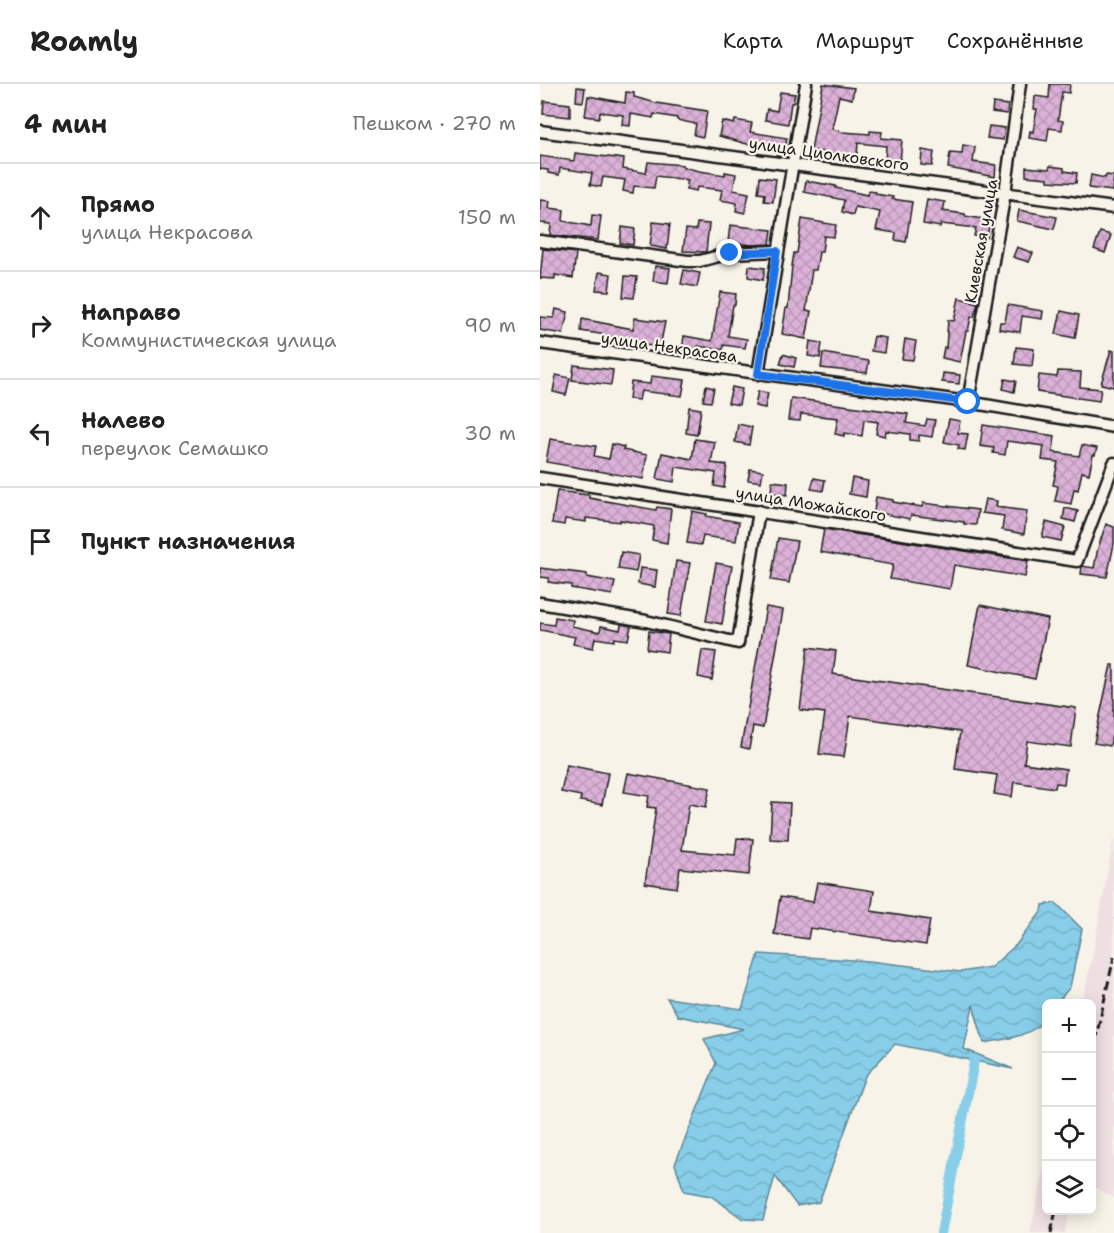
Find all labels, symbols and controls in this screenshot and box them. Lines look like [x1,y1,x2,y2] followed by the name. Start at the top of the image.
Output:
[30,22,138,60] text: Roamly
[723,27,783,55] text: Карта
[816,27,914,55] text: Маршрут
[947,27,1084,55] text: Сохранённые
[24,106,107,141] text: 4 мин
[353,110,516,136] text: Пешком · 270 m
[747,132,911,176] street label: улица Циолковского
[960,177,1002,305] street label: Киевская улица
[81,190,155,219] text: Прямо
[24,201,57,234] icon: ahead
[458,204,516,230] text: 150 m
[81,219,253,245] text: улица Некрасова
[716,239,742,265] route end
[81,298,181,327] text: Направо
[24,309,57,342] icon: right
[464,312,516,338] text: 90 m
[81,327,337,353] text: Коммунистическая улица
[599,327,739,367] street label: улица Некрасова
[954,388,980,414] route start
[81,406,165,435] text: Налево
[24,417,57,450] icon: left
[464,420,516,446] text: 30 m
[81,435,269,461] text: переулок Семашко
[734,482,888,526] street label: улица Можайского
[24,525,57,558] icon: arrive
[81,527,295,556] text: Пункт назначения
[1042,999,1096,1215] map controls
[1042,999,1096,1053] button: +
[1042,1053,1096,1107] button: −
[1042,1107,1096,1161] button: locate
[1042,1161,1096,1215] button: layers

